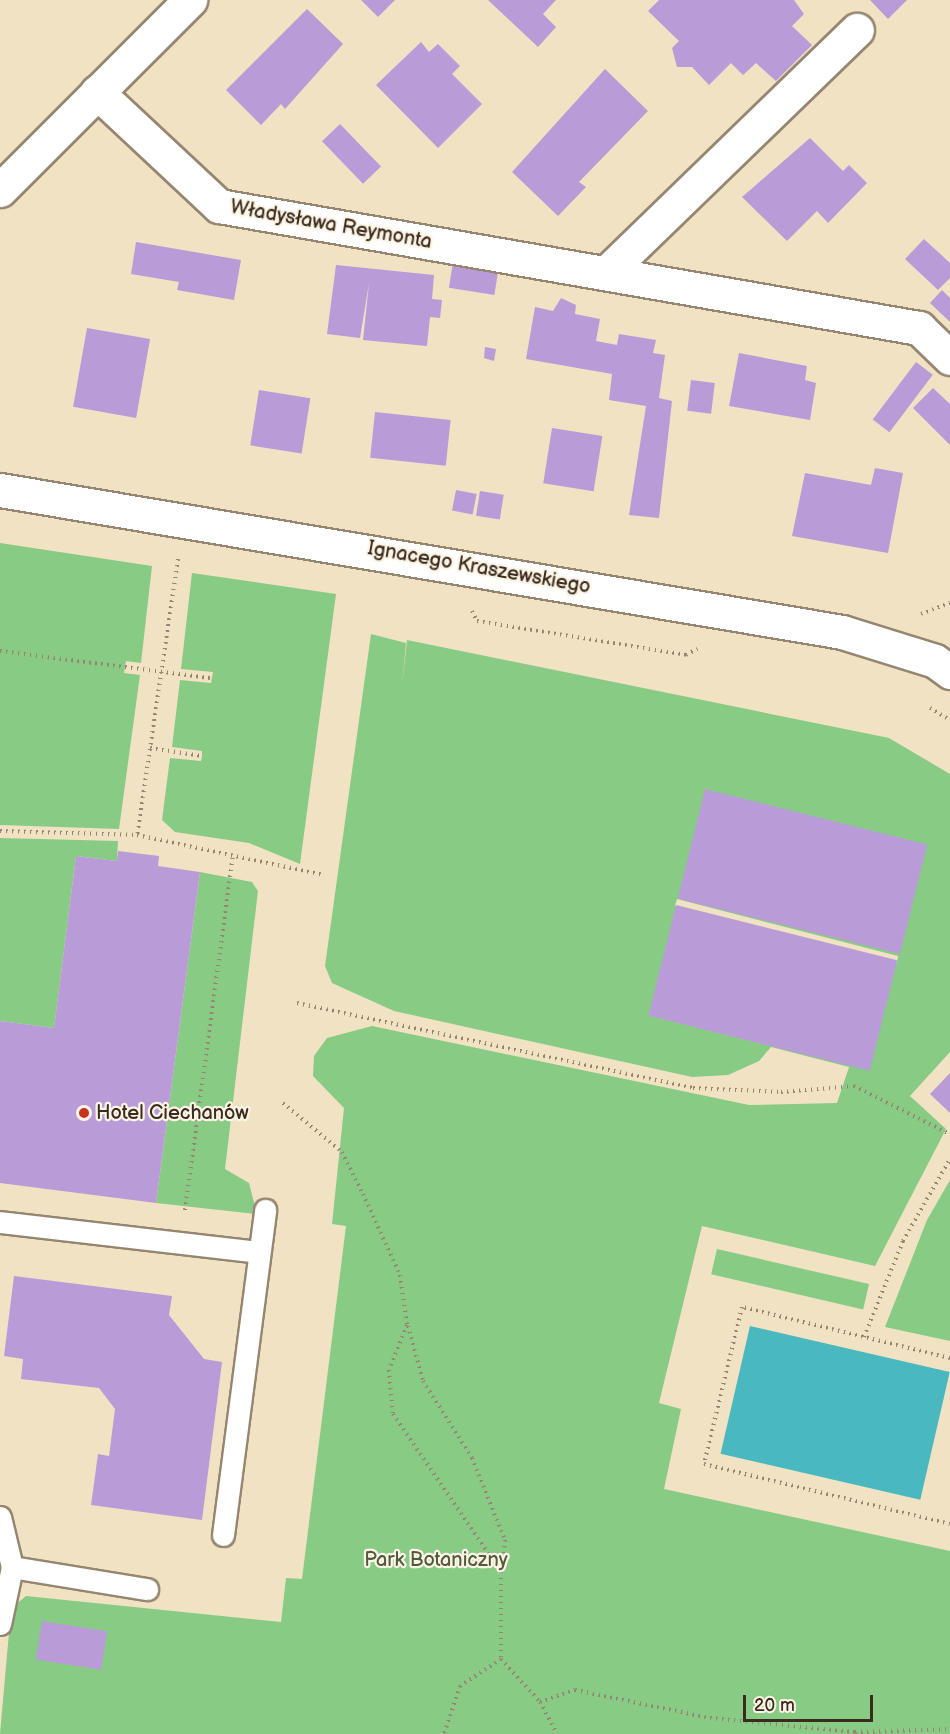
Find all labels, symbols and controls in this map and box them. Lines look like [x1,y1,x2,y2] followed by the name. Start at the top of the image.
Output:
[228,195,434,255] street label: Władysława Reymonta
[366,537,592,599] street label: Ignacego Kraszewskiego
[96,1101,249,1125] place label: Hotel Ciechanów
[77,1106,91,1120] marker: Hotel Ciechanów
[364,1548,508,1572] park label: Park Botaniczny
[746,1683,876,1721] scale bar
[754,1695,795,1716] text: 20 m

